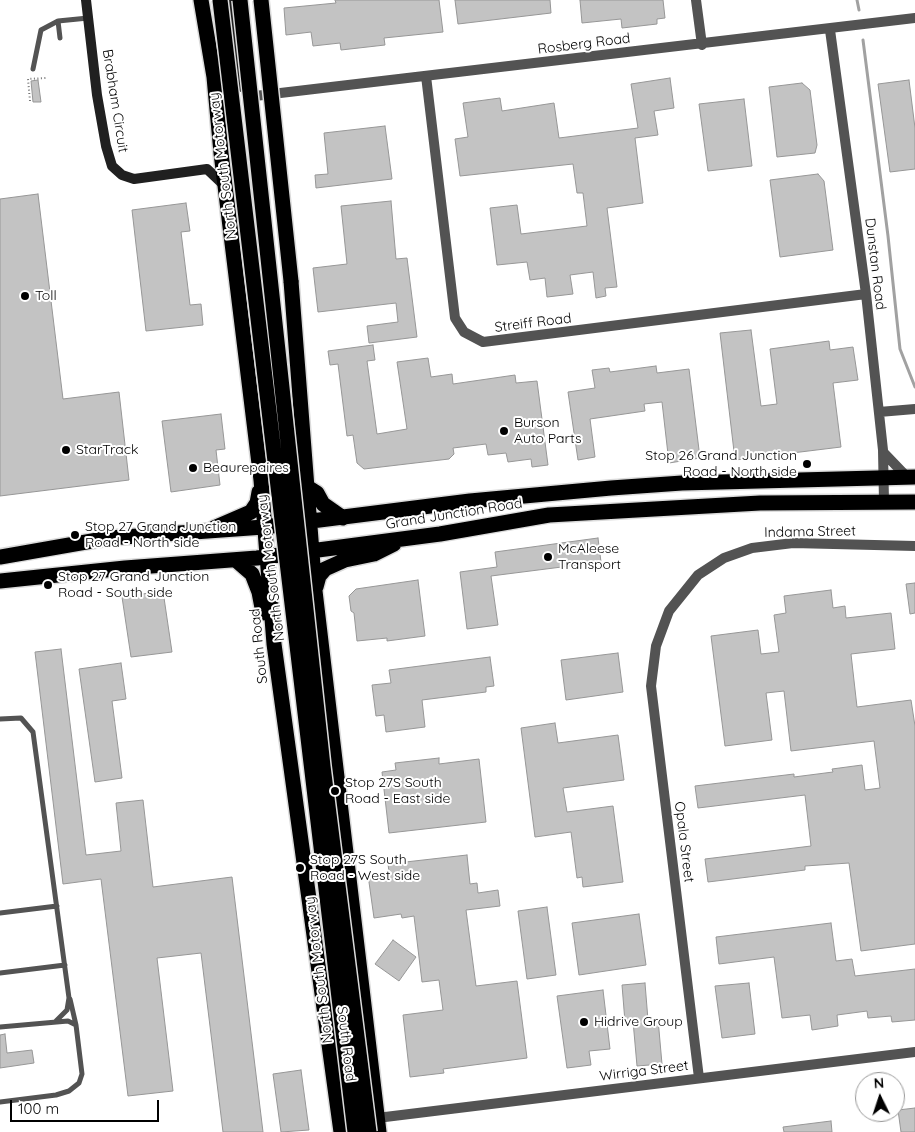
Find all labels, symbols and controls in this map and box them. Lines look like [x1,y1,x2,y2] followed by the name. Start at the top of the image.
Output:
[537,30,631,58] street label: Rosberg Road
[99,48,131,154] street label: Brabham Circuit
[206,92,240,240] street label: North South Motorway
[861,217,889,311] street label: Dunstan Road
[35,288,57,304] place label: Toll
[19,290,31,302] marker: Toll
[494,310,572,336] street label: Streiff Road
[514,415,582,448] place label: Burson Auto Parts
[498,425,510,437] marker: Burson Auto Parts
[76,442,138,458] place label: StarTrack
[60,444,72,456] marker: StarTrack
[645,448,797,481] place label: Stop 26 Grand Junction Road - North side
[801,458,813,470] marker: Stop 26 Grand Junction Road - North side
[203,460,289,476] place label: Beaurepaires
[187,462,199,474] marker: Beaurepaires
[254,494,288,642] street label: North South Motorway
[385,495,523,533] street label: Grand Junction Road
[85,519,236,552] place label: Stop 27 Grand Junction Road - North side
[764,523,856,541] street label: Indama Street
[69,529,81,541] marker: Stop 27 Grand Junction Road - North side
[558,541,621,574] place label: McAleese Transport
[542,551,554,563] marker: McAleese Transport
[58,569,209,602] place label: Stop 27 Grand Junction Road - South side
[42,579,54,591] marker: Stop 27 Grand Junction Road - South side
[247,608,271,684] street label: South Road
[345,775,450,808] place label: Stop 27S South Road - East side
[329,785,341,797] marker: Stop 27S South Road - East side
[671,801,697,883] street label: Opala Street
[310,852,420,884] place label: Stop 27S South Road - West side
[294,862,306,874] marker: Stop 27S South Road - West side
[302,896,336,1044] street label: North South Motorway
[333,1005,359,1083] street label: South Road
[594,1014,683,1030] place label: Hidrive Group
[578,1016,590,1028] marker: Hidrive Group
[599,1057,689,1085] street label: Wirriga Street
[855,1072,905,1122] north arrow
[873,1074,885,1092] text: N
[12,1090,161,1122] scale bar
[18,1099,59,1118] text: 100 m

